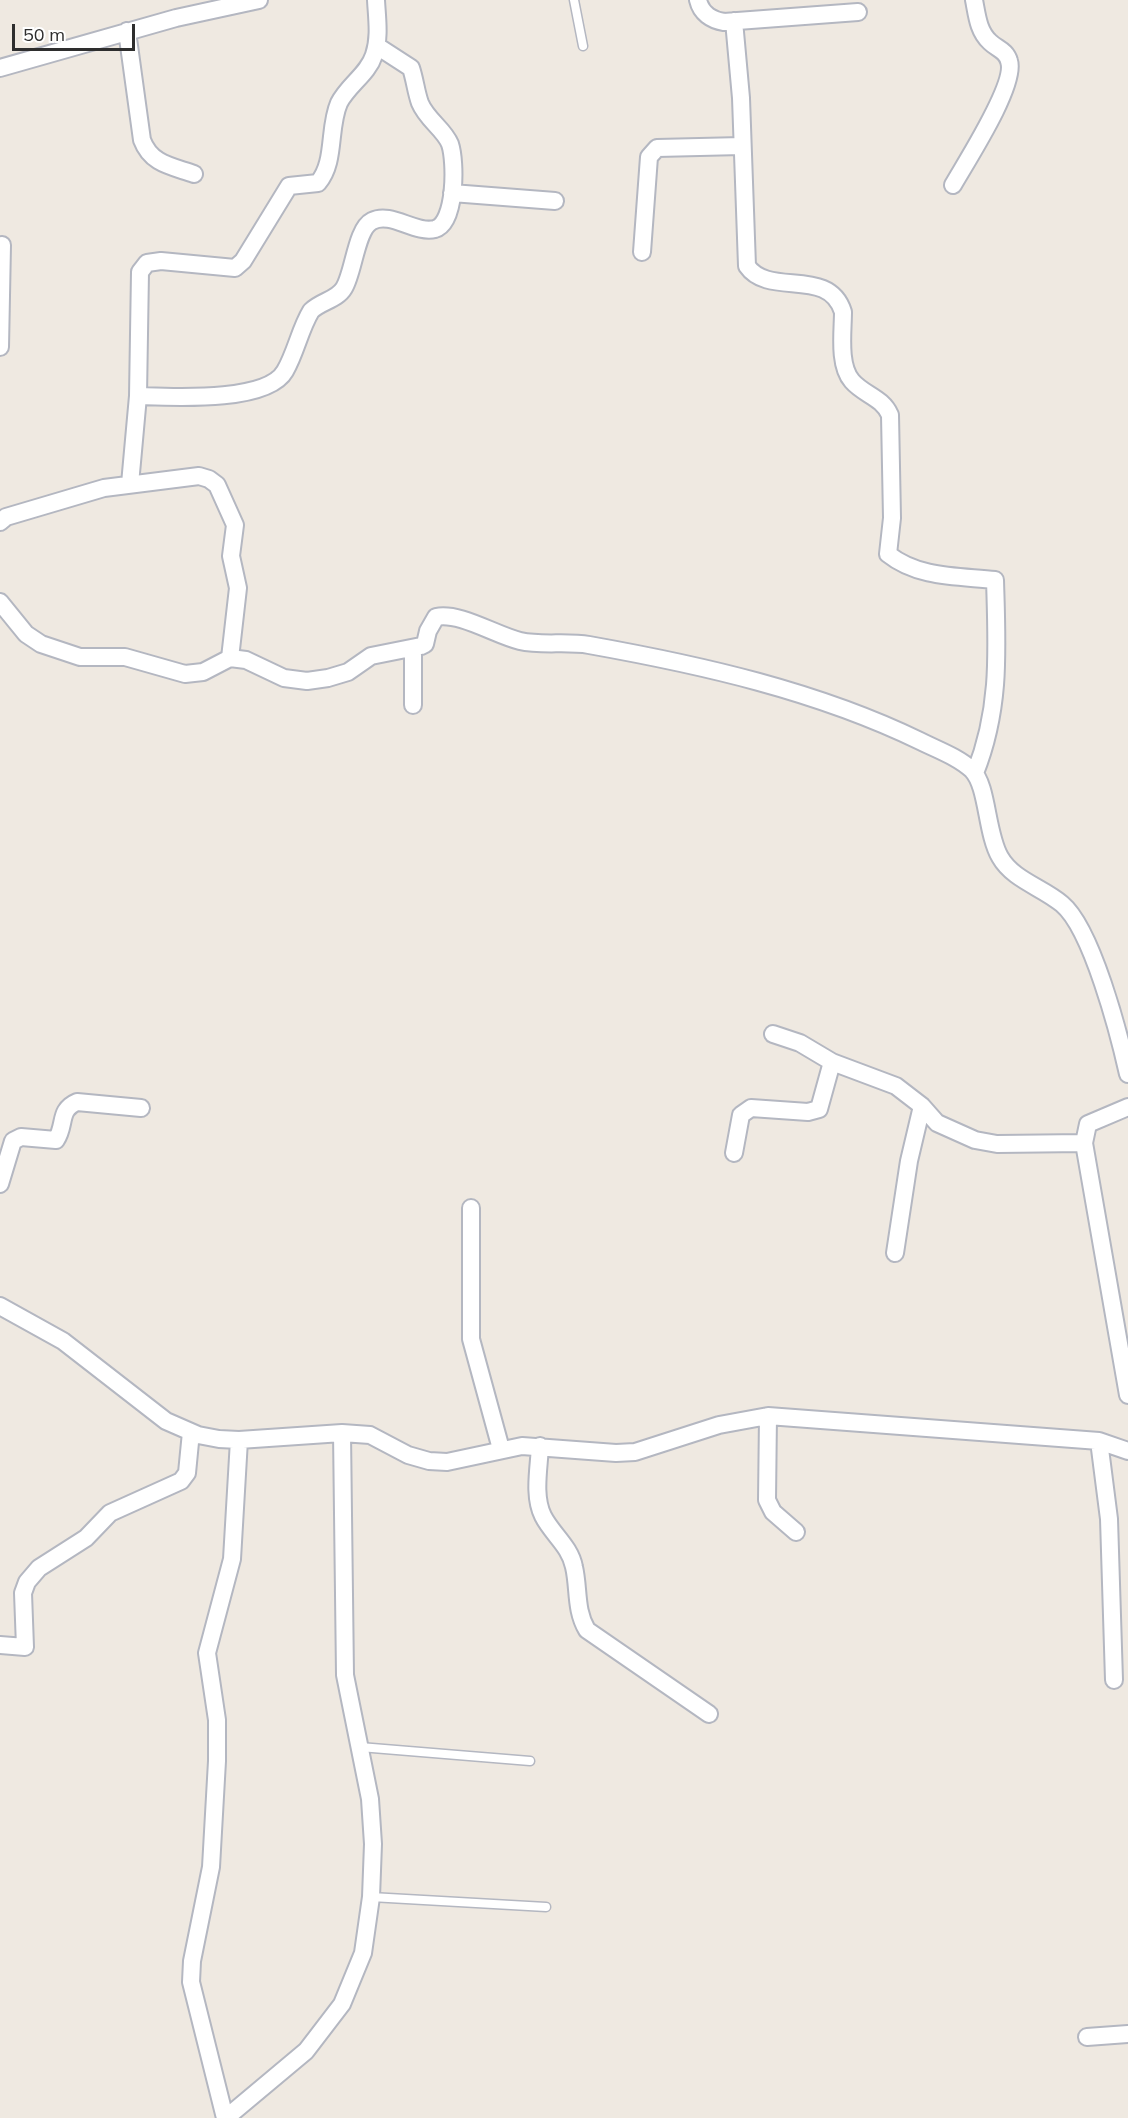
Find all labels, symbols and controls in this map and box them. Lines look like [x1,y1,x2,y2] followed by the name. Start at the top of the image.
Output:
[15,12,138,50] scale bar
[23,23,65,46] text: 50 m

